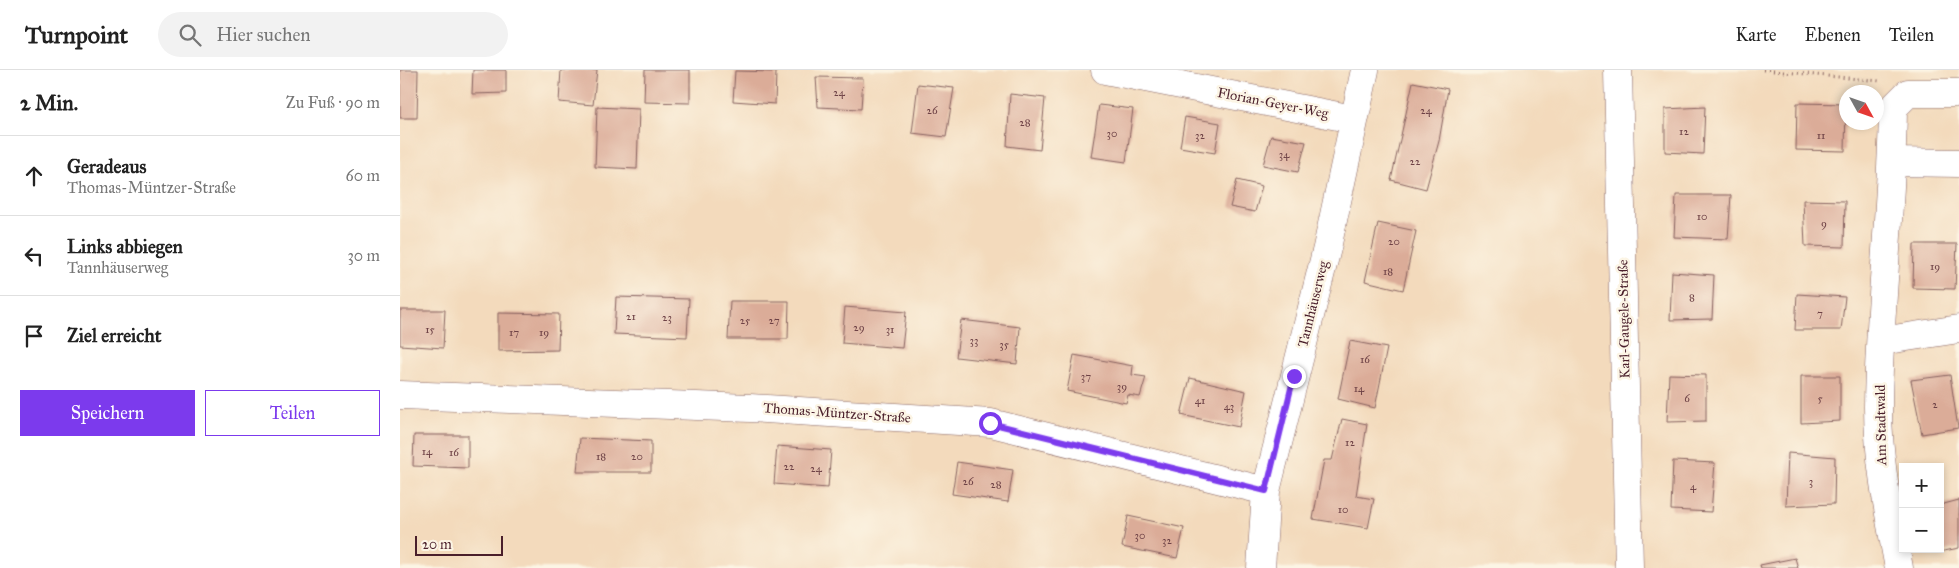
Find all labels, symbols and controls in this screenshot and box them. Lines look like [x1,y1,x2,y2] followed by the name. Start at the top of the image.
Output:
[158,12,508,57] search box
[25,20,128,50] text: Turnpoint
[176,21,204,49] icon: search
[216,23,311,46] text: Hier suchen
[1736,24,1777,46] text: Karte
[1805,24,1861,46] text: Ebenen
[1889,24,1934,46] text: Teilen
[1216,84,1330,122] street label: Florian-Geyer-Weg
[1839,85,1884,130] north arrow
[833,86,846,99] house number: 24
[20,90,78,116] text: 2 Min.
[286,93,380,112] text: Zu Fuß · 90 m
[926,104,938,117] house number: 26
[1420,104,1433,117] house number: 24
[1019,116,1031,129] house number: 28
[1679,125,1689,138] house number: 12
[1107,127,1117,140] house number: 30
[1195,129,1205,142] house number: 32
[1817,129,1825,142] house number: 11
[1279,148,1290,161] house number: 34
[67,155,146,178] text: Geradeaus
[1410,155,1421,168] house number: 22
[20,162,48,190] icon: ahead
[346,166,380,185] text: 60 m
[67,178,236,197] text: Thomas-Müntzer-Straße
[1697,210,1707,223] house number: 10
[1821,217,1827,230] house number: 9
[67,235,183,258] text: Links abbiegen
[1388,235,1400,248] house number: 20
[20,242,48,270] icon: left
[347,246,380,265] text: 30 m
[67,258,168,277] text: Tannhäuserweg
[1294,258,1332,349] street label: Tannhäuserweg
[1614,259,1634,379] street label: Karl-Gaugele-Straße
[1930,260,1940,273] house number: 19
[1383,265,1393,278] house number: 18
[1689,291,1695,304] house number: 8
[1817,307,1823,320] house number: 7
[626,310,636,323] house number: 21
[662,311,672,324] house number: 23
[740,314,750,327] house number: 25
[769,314,780,327] house number: 27
[853,321,865,334] house number: 29
[20,322,48,350] icon: arrive
[425,323,435,336] house number: 15
[886,323,894,336] house number: 31
[67,324,161,347] text: Ziel erreicht
[509,326,519,339] house number: 17
[539,326,549,339] house number: 19
[970,334,978,347] house number: 33
[999,338,1009,351] house number: 35
[1360,353,1370,366] house number: 16
[1283,365,1306,388] route end
[1081,370,1091,383] house number: 37
[1117,380,1127,393] house number: 39
[1354,382,1365,395] house number: 14
[1872,384,1890,467] street label: Am Stadtwald
[20,390,195,436] button: Speichern
[205,390,380,436] button: Teilen
[1684,392,1690,405] house number: 6
[1817,392,1823,405] house number: 5
[1195,394,1205,407] house number: 41
[1932,398,1938,411] house number: 2
[763,399,911,427] street label: Thomas-Müntzer-Straße
[1224,400,1234,413] house number: 43
[979,412,1002,435] route start
[1345,436,1355,449] house number: 12
[422,445,433,458] house number: 14
[449,446,459,459] house number: 16
[596,450,606,463] house number: 18
[631,450,643,463] house number: 20
[784,460,795,473] house number: 22
[810,462,823,475] house number: 24
[1899,463,1944,553] map controls
[1899,463,1944,508] button: +
[962,475,974,488] house number: 26
[1809,475,1813,488] house number: 3
[990,478,1002,491] house number: 28
[1690,480,1697,493] house number: 4
[1338,503,1348,516] house number: 10
[1899,508,1944,553] button: −
[1135,529,1145,542] house number: 30
[415,533,502,556] scale bar
[1162,534,1172,547] house number: 32
[422,536,452,553] text: 20 m

